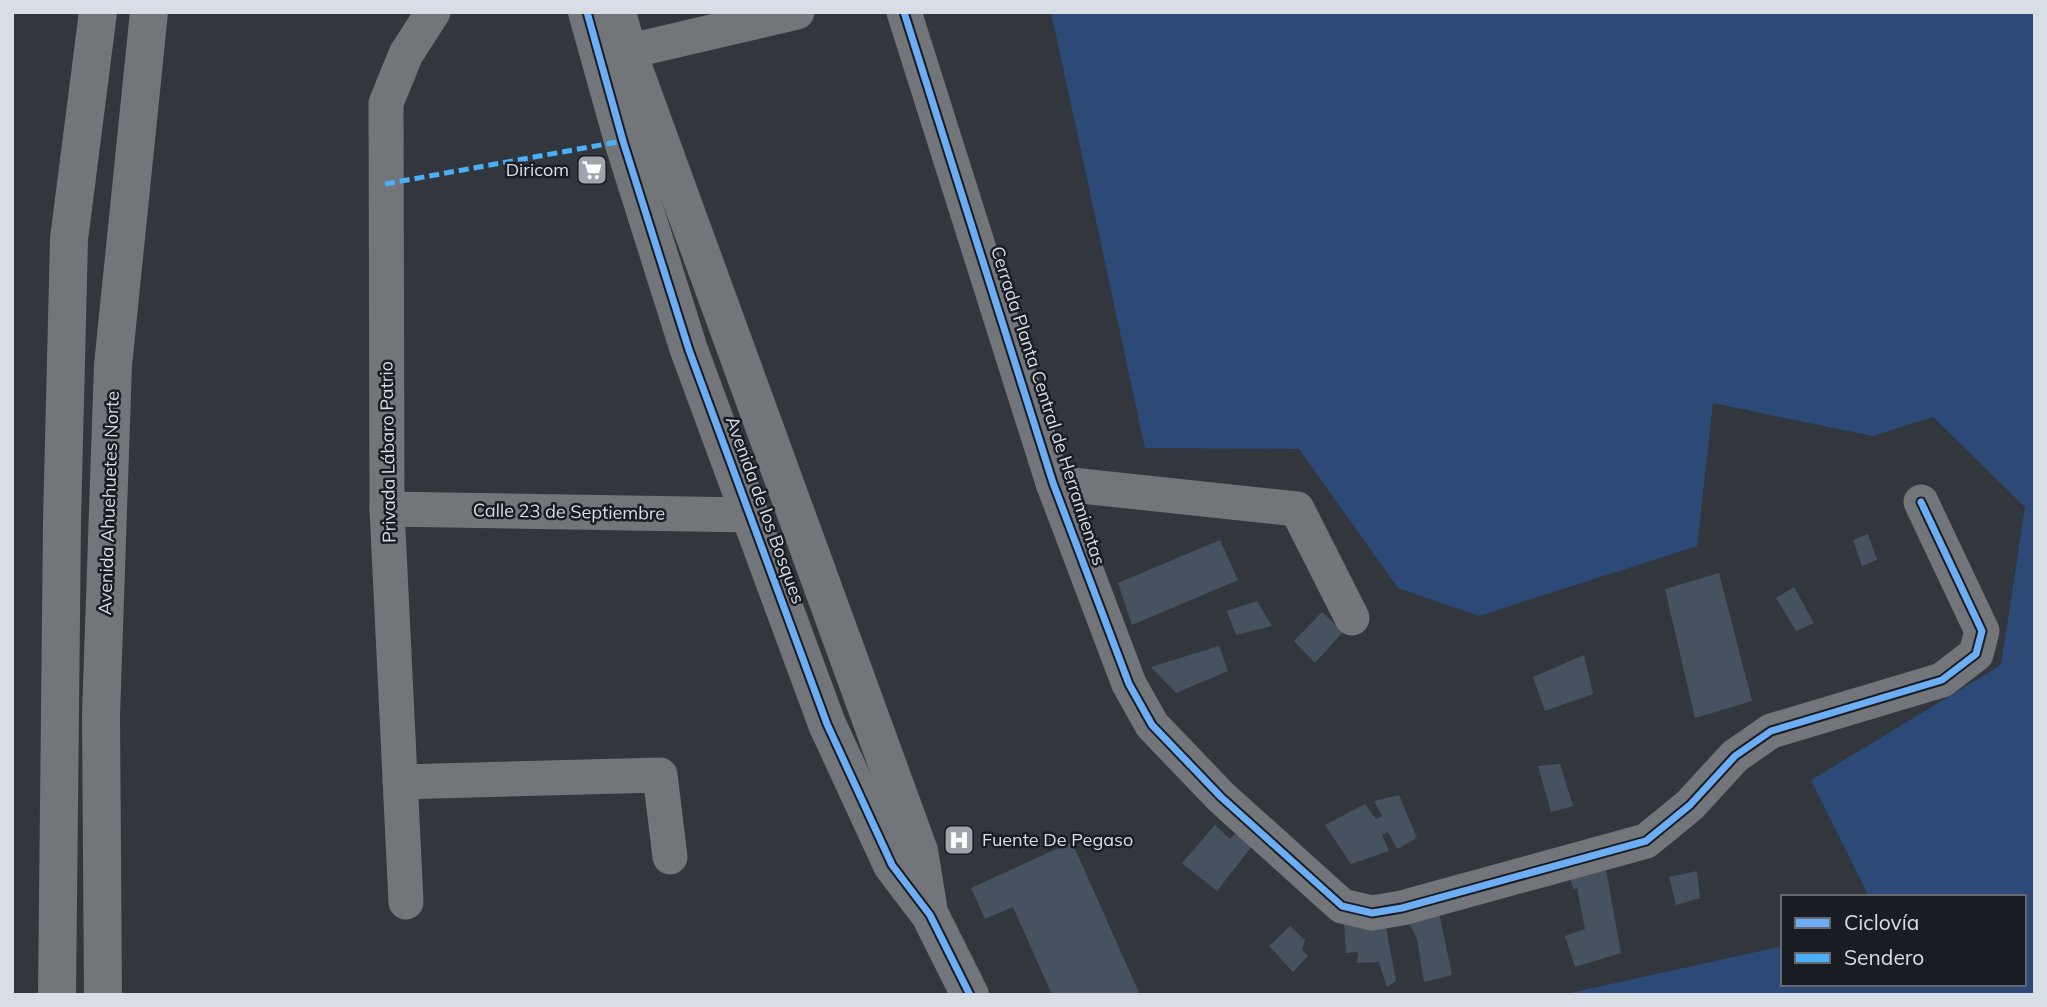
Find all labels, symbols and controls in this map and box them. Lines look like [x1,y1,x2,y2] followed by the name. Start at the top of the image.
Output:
[575,153,609,187] supermarket icon: Diricom
[506,158,569,181] place label: Diricom
[986,243,1111,568] street label: Cerrada Planta Central de Herramientas
[374,361,401,543] street label: Privada Lábaro Patrio
[93,391,124,615] street label: Avenida Ahuehuetes Norte
[721,413,810,607] street label: Avenida de los Bosques
[473,498,665,525] street label: Calle 23 de Septiembre
[942,823,976,857] hospital icon: Fuente De Pegaso
[982,828,1133,851] place label: Fuente De Pegaso
[1781,895,2026,986] legend
[1844,909,1919,935] text: Ciclovía
[1844,944,1924,970] text: Sendero

